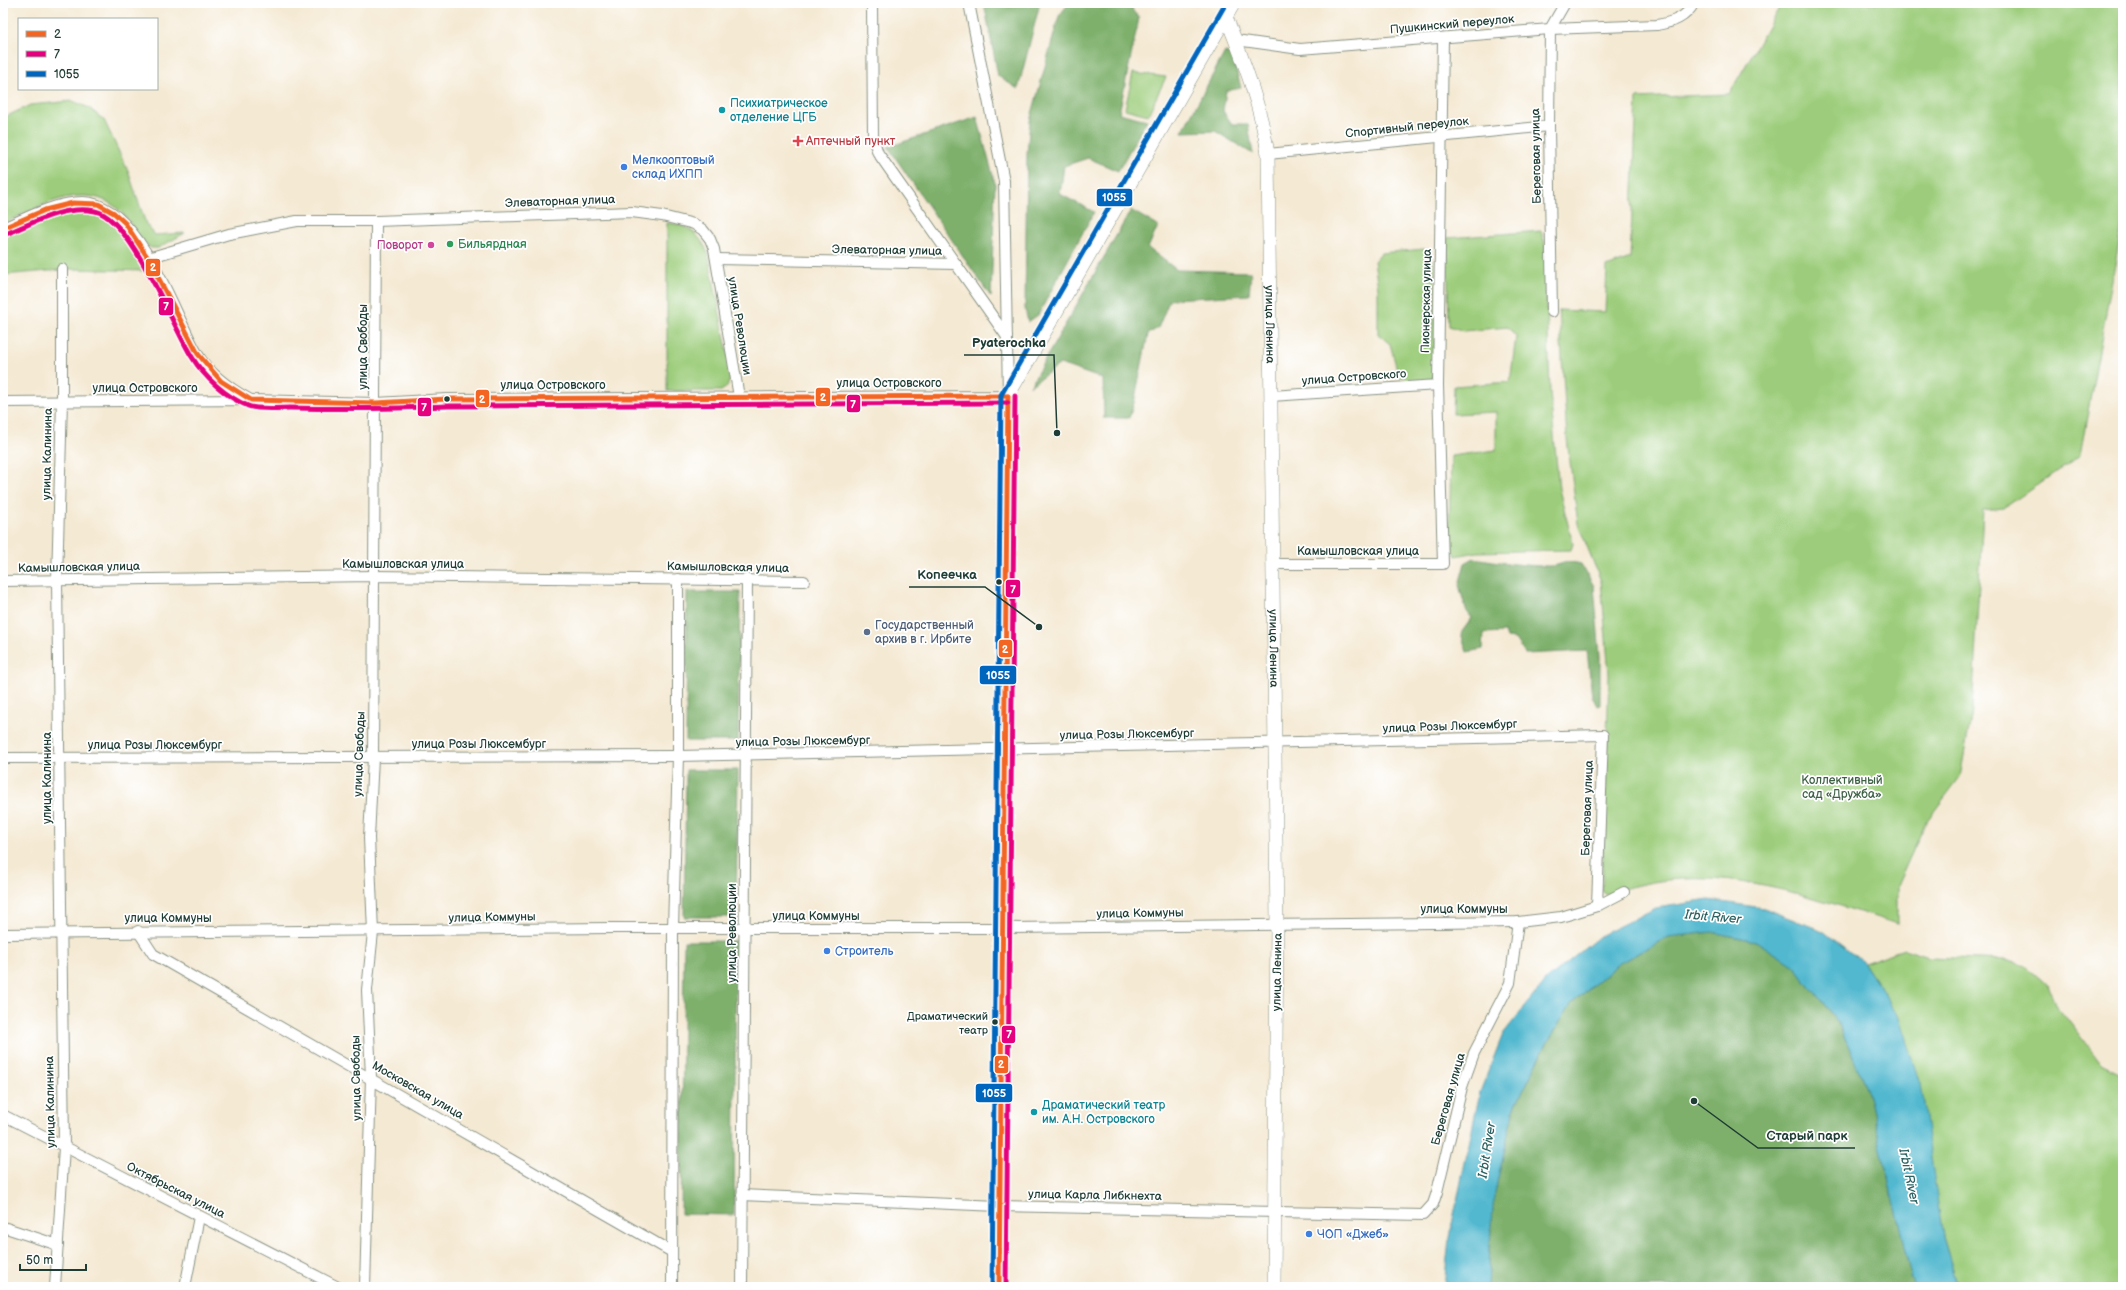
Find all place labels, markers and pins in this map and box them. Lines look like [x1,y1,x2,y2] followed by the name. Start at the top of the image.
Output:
[730,96,828,125] place label: Психиатрическое отделение ЦГБ
[717,105,727,115] marker: Психиатрическое отделение ЦГБ
[805,134,896,149] place label: Аптечный пункт
[793,136,803,146] marker: Аптечный пункт
[632,153,715,182] place label: Мелкооптовый склад ИХПП
[619,162,629,172] marker: Мелкооптовый склад ИХПП
[458,237,527,252] place label: Бильярдная
[377,238,423,253] place label: Поворот
[445,239,455,249] marker: Бильярдная
[426,240,436,250] marker: Поворот
[964,330,1054,355] callout: Pyaterochka
[442,394,452,404] unlabelled marker
[909,562,985,587] callout: Копеечка
[994,577,1004,587] unlabelled marker
[875,618,974,647] place label: Государственный архив в г. Ирбите
[862,627,872,637] marker: Государственный архив в г. Ирбите
[835,944,894,959] place label: Строитель
[822,946,832,956] marker: Строитель
[907,1010,989,1037] place label: Драматический театр
[990,1017,1000,1027] marker: Драматический театр
[1042,1098,1166,1127] place label: Драматический театр им. А.Н. Островского
[1029,1107,1039,1117] marker: Драматический театр им. А.Н. Островского
[1758,1123,1855,1148] callout: Старый парк
[1317,1227,1389,1242] place label: ЧОП «Джеб»
[1304,1229,1314,1239] marker: ЧОП «Джеб»

